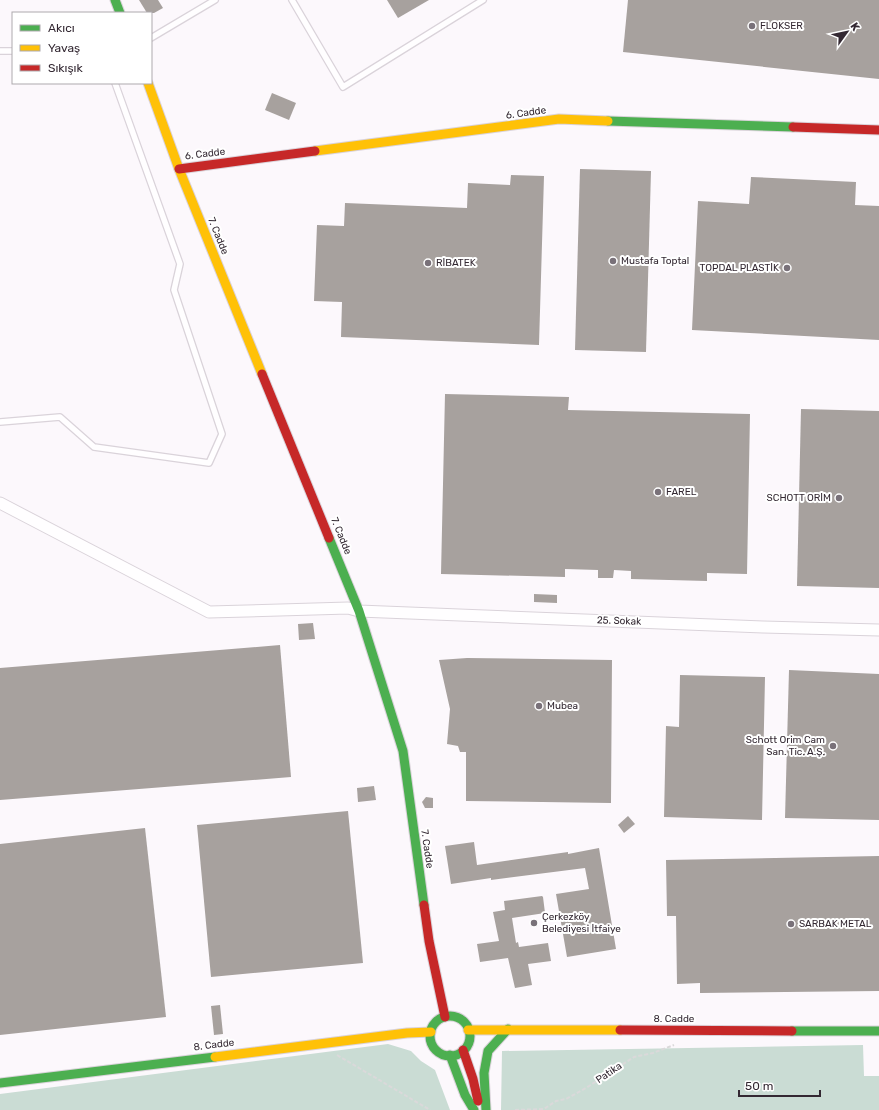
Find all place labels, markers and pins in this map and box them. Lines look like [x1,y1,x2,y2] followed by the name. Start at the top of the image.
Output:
[760,20,803,32] place label: FLOKSER
[747,21,757,31] marker: FLOKSER
[621,255,689,267] place label: Mustafa Toptal
[608,256,618,266] marker: Mustafa Toptal
[436,257,476,269] place label: RİBATEK
[423,258,433,268] marker: RİBATEK
[700,262,779,274] place label: TOPDAL PLASTİK
[782,263,792,273] marker: TOPDAL PLASTİK
[666,486,697,498] place label: FAREL
[653,487,663,497] marker: FAREL
[767,492,831,504] place label: SCHOTT ORİM
[834,493,844,503] marker: SCHOTT ORİM
[547,700,578,712] place label: Mubea
[534,701,544,711] marker: Mubea
[746,734,825,758] place label: Schott Orim Cam San. Tic. A.Ş.
[828,741,838,751] marker: Schott Orim Cam San. Tic. A.Ş.
[542,911,621,935] place label: Çerkezköy Belediyesi İtfaiye
[529,918,539,928] marker: Çerkezköy Belediyesi İtfaiye
[799,918,872,930] place label: SARBAK METAL
[786,919,796,929] marker: SARBAK METAL

